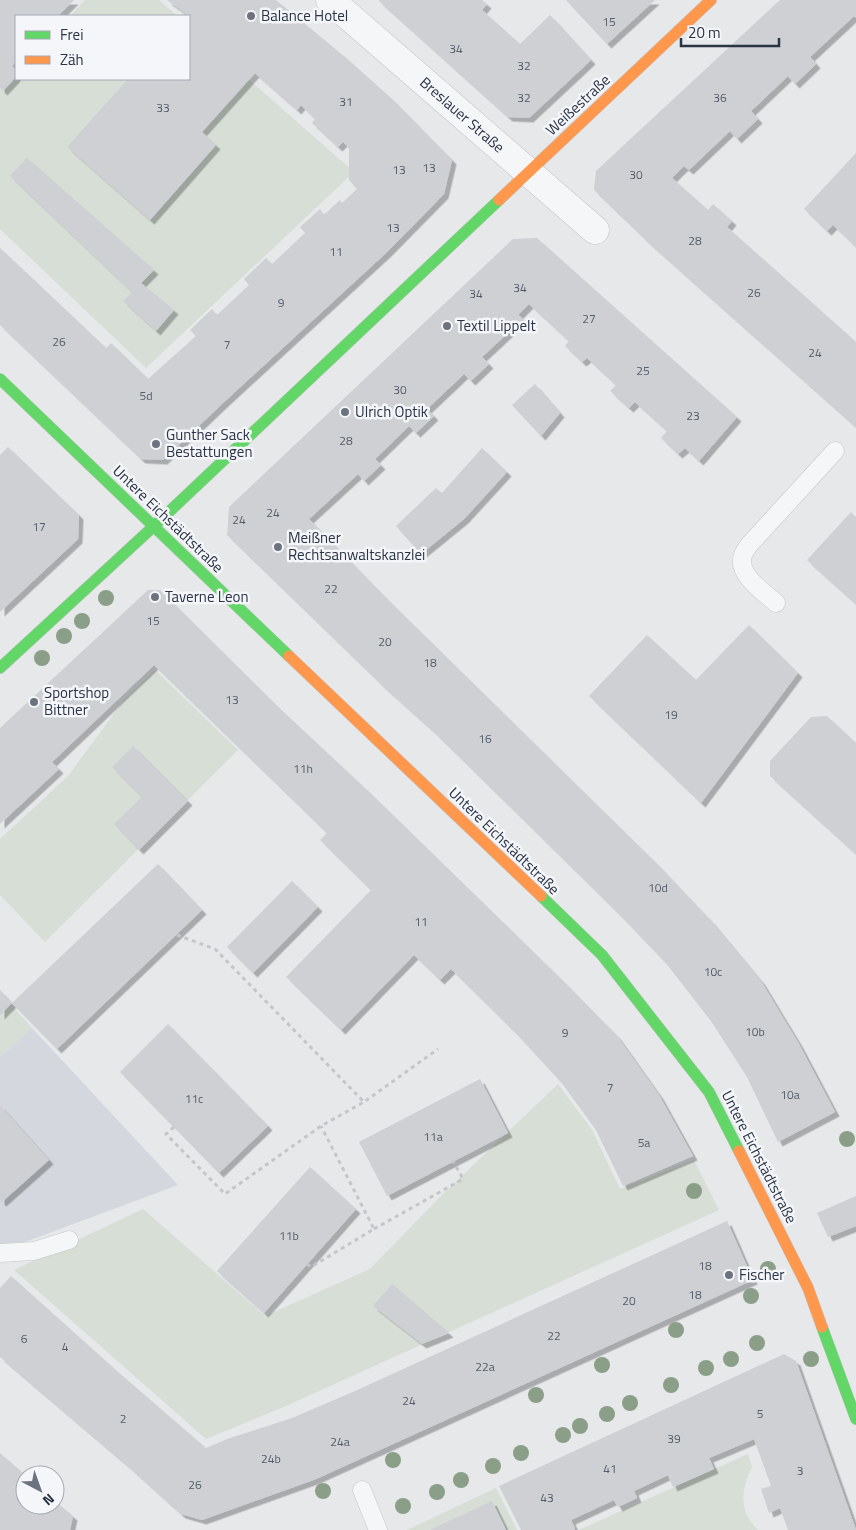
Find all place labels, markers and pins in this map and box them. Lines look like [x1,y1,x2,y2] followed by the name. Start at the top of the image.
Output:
[261,4,348,27] place label: Balance Hotel
[245,10,257,22] marker: Balance Hotel
[457,314,536,337] place label: Textil Lippelt
[441,320,453,332] marker: Textil Lippelt
[355,400,428,423] place label: Ulrich Optik
[339,406,351,418] marker: Ulrich Optik
[166,423,252,463] place label: Gunther Sack Bestattungen
[150,438,162,450] marker: Gunther Sack Bestattungen
[288,526,425,566] place label: Meißner Rechtsanwaltskanzlei
[272,541,284,553] marker: Meißner Rechtsanwaltskanzlei
[165,585,248,608] place label: Taverne Leon
[149,591,161,603] marker: Taverne Leon
[44,681,109,721] place label: Sportshop Bittner
[28,696,40,708] marker: Sportshop Bittner
[739,1263,785,1286] place label: Fischer
[723,1269,735,1281] marker: Fischer

